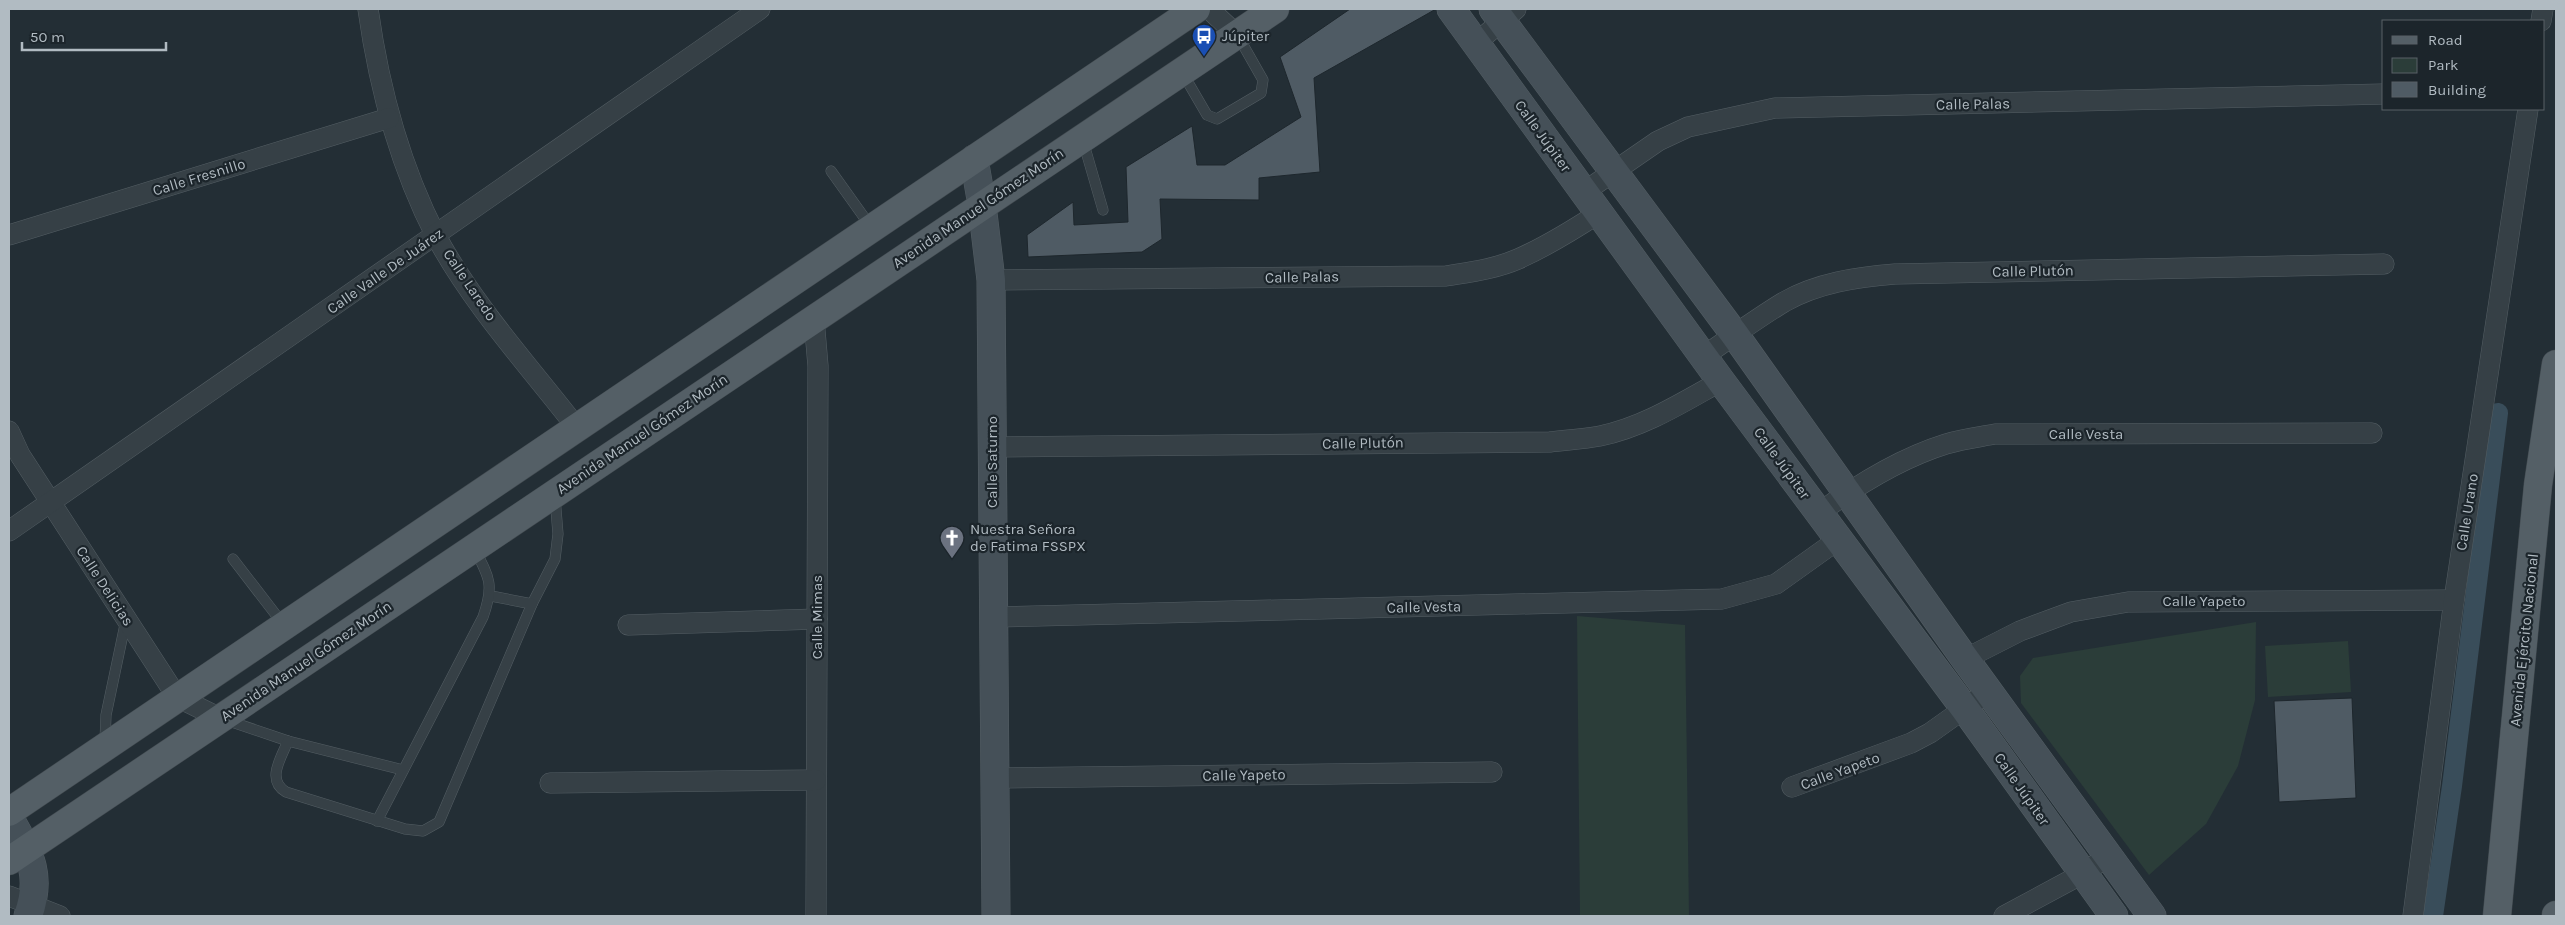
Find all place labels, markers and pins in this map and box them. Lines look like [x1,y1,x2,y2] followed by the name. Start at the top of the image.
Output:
[1191,23,1217,57] bus stop icon: Júpiter
[1222,27,1270,45] place label: Júpiter
[970,520,1086,555] place label: Nuestra Señora de Fatima FSSPX
[939,525,965,559] church icon: Nuestra Señora de Fatima FSSPX

